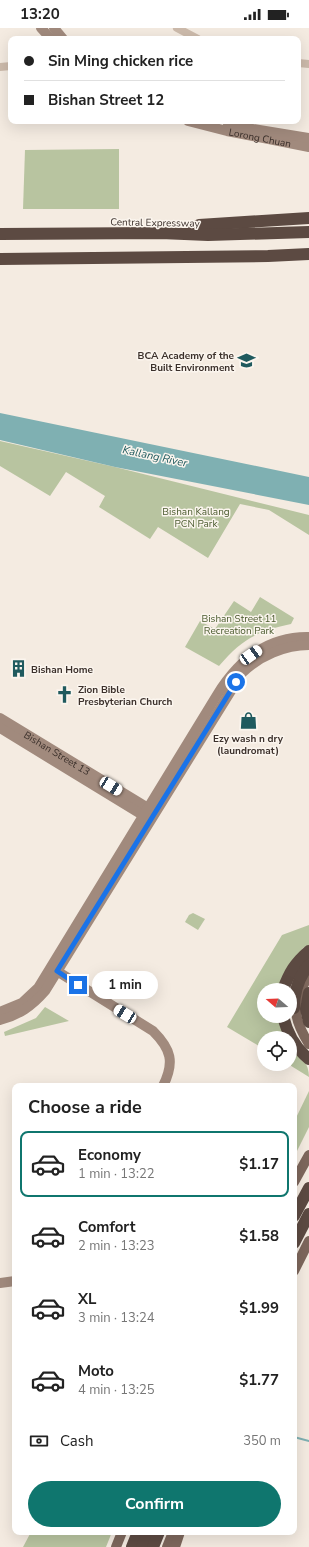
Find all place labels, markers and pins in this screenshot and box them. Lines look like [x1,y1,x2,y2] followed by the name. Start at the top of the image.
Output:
[138,349,235,375] place label: BCA Academy of the Built Environment
[237,351,257,371] school or university icon: BCA Academy of the Built Environment
[8,659,28,679] building icon: Bishan Home
[31,663,93,677] place label: Bishan Home
[78,683,173,709] place label: Zion Bible Presbyterian Church
[55,685,75,705] church icon: Zion Bible Presbyterian Church
[238,711,258,731] shop icon: Ezy wash n dry (laundromat)
[213,732,284,758] place label: Ezy wash n dry (laundromat)

